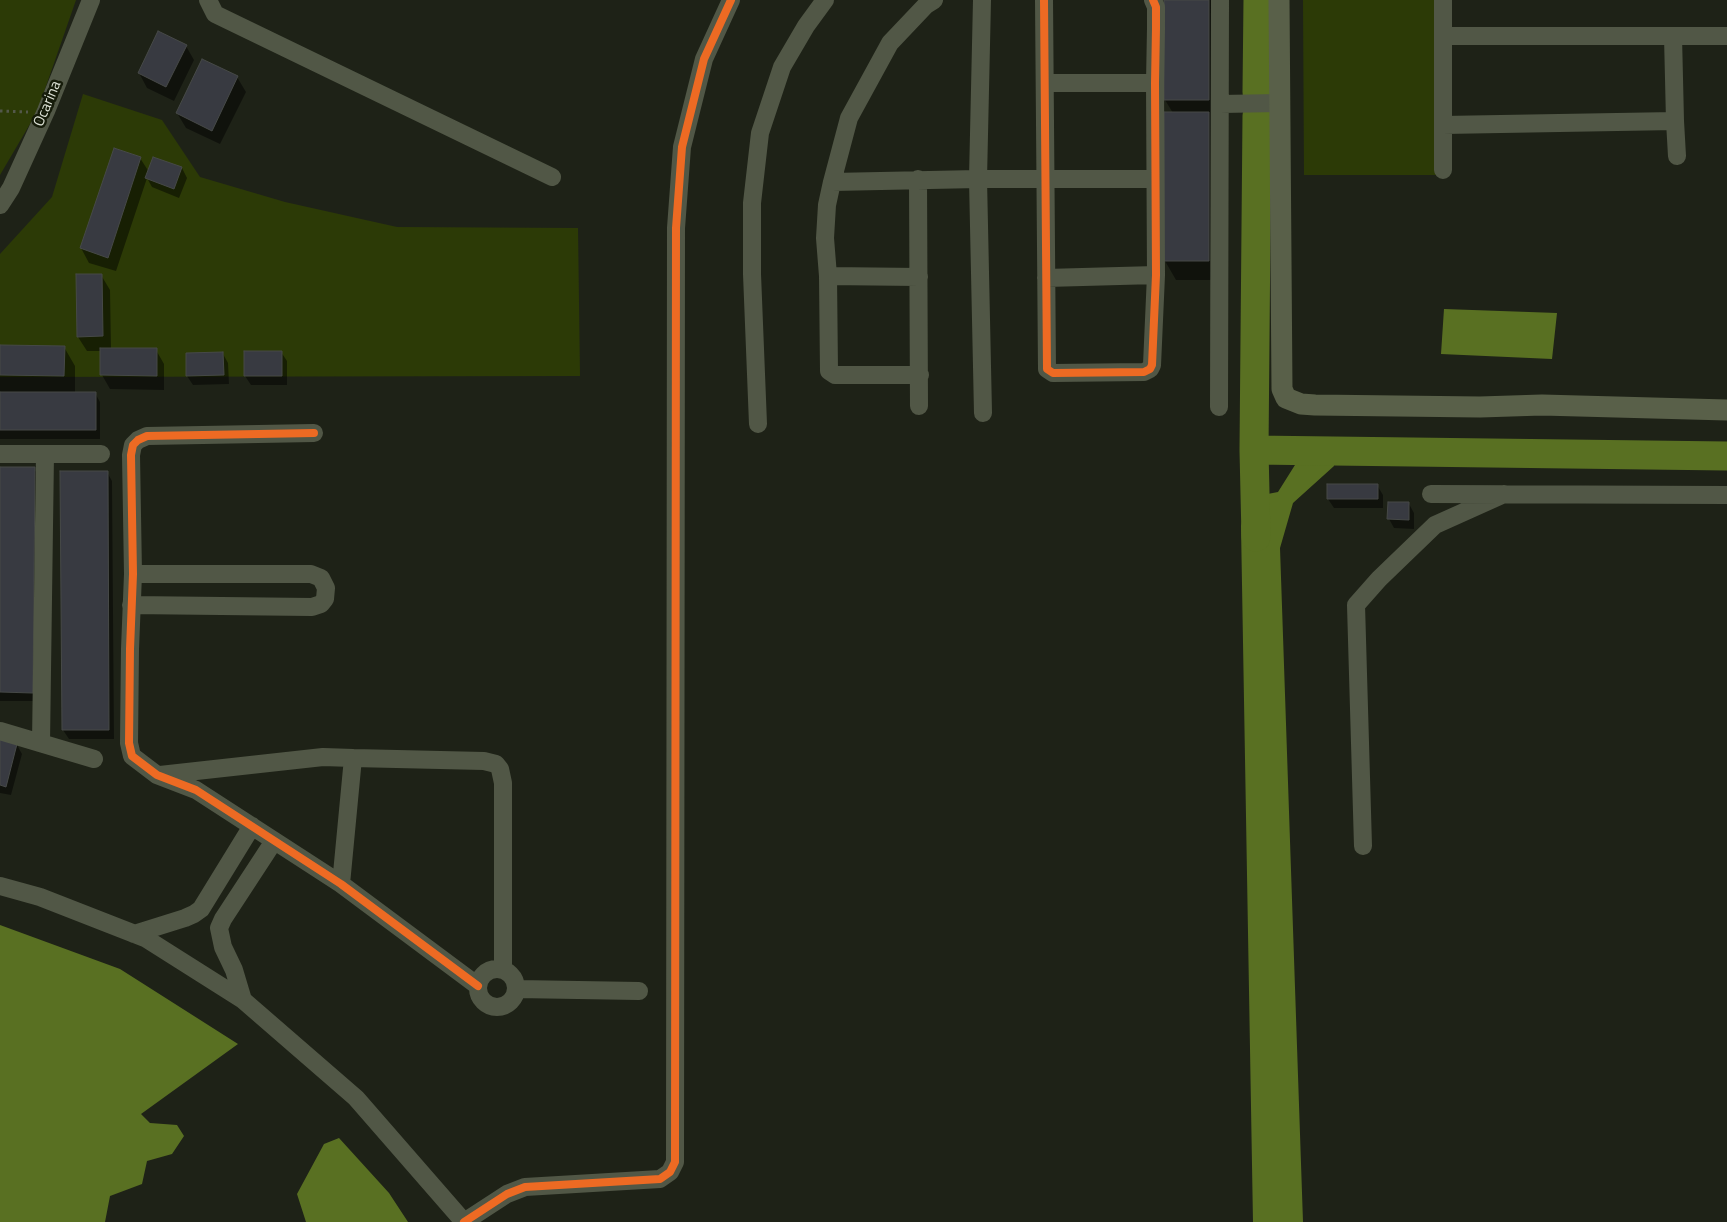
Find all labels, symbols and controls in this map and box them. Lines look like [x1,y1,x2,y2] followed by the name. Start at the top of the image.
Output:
[30,78,66,130] street label: Ocarina

